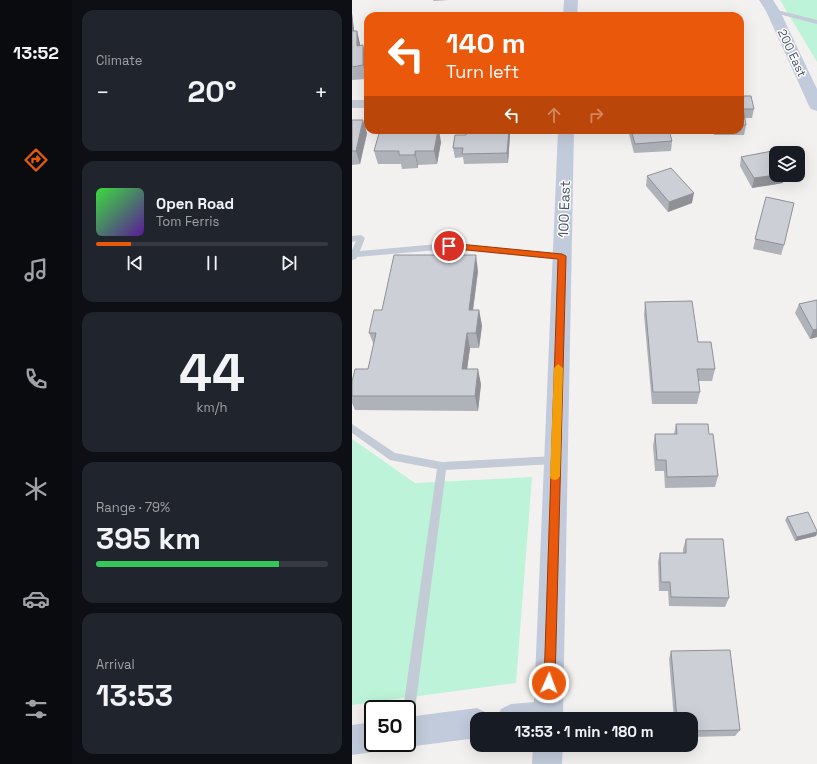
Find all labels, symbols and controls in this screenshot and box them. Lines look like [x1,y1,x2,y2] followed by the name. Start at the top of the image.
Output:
[446,25,526,61] text: 140 m
[774,26,810,80] street label: 200 East
[380,28,432,80] icon: left
[13,41,59,64] text: 13:52
[96,52,142,69] text: Climate
[446,60,519,83] text: Turn left
[187,72,237,111] text: 20°
[96,78,110,106] text: −
[314,78,328,106] text: +
[501,104,523,126] icon: left
[543,104,565,126] icon: ahead
[585,104,607,126] icon: right
[22,146,50,174] icon: directions
[769,146,805,182] map controls
[769,146,805,182] button: layers
[554,180,574,238] street label: 100 East
[156,194,234,213] text: Open Road
[156,213,219,230] text: Tom Ferris
[432,229,466,263] pin
[438,235,460,257] icon: arrive
[124,252,146,274] icon: previous
[201,252,223,274] icon: pause
[278,252,300,274] icon: next
[22,256,50,284] icon: music
[179,340,245,406] text: 44
[22,365,50,393] icon: phone
[197,399,227,416] text: km/h
[22,475,50,503] icon: climate
[96,499,170,516] text: Range · 79%
[96,519,201,558] text: 395 km
[22,585,50,613] icon: car
[96,656,135,673] text: Arrival
[528,662,570,704] position arrow
[96,676,173,715] text: 13:53
[22,695,50,723] icon: filters
[364,700,416,752] speed limit sign: 50
[514,722,654,741] text: 13:53 · 1 min · 180 m

